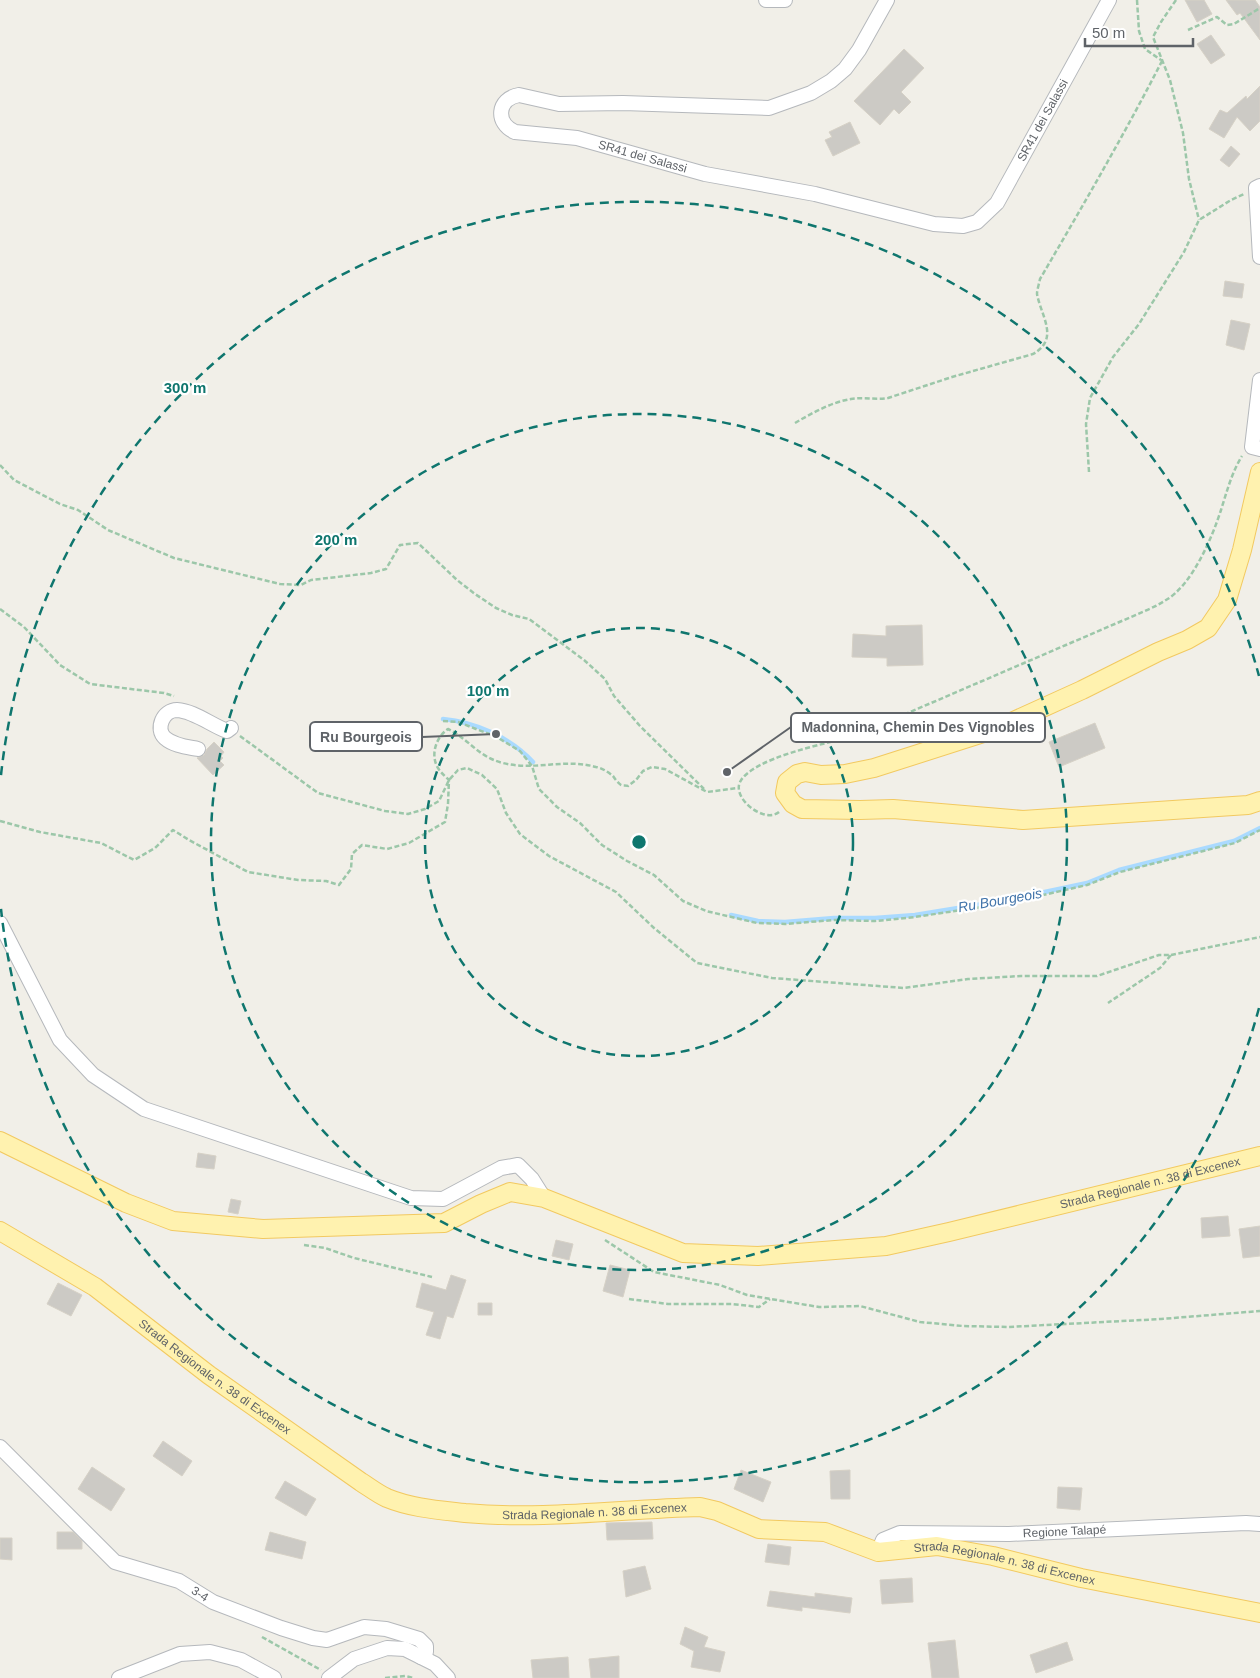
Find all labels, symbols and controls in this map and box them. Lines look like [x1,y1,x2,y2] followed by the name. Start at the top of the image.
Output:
[1085,15,1192,47] scale bar
[1092,24,1125,41] text: 50 m
[1014,77,1071,164] street label: SR41 dei Salassi
[597,137,689,176] street label: SR41 dei Salassi
[164,379,206,396] text: 300 m
[315,531,357,548] text: 200 m
[467,682,509,699] text: 100 m
[791,713,1045,742] callout: Madonnina, Chemin Des Vignobles
[801,719,1035,735] text: Madonnina, Chemin Des Vignobles
[310,722,422,751] callout: Ru Bourgeois
[320,729,412,745] text: Ru Bourgeois
[630,833,648,851] centre of rings
[957,885,1043,915] water label: Ru Bourgeois
[1058,1154,1241,1212] street label: Strada Regionale n. 38 di Excenex
[136,1316,293,1437] street label: Strada Regionale n. 38 di Excenex
[502,1500,687,1522] street label: Strada Regionale n. 38 di Excenex
[1023,1522,1107,1540] street label: Regione Talapé
[913,1539,1096,1588] street label: Strada Regionale n. 38 di Excenex
[189,1583,211,1605] street label: 3-4

